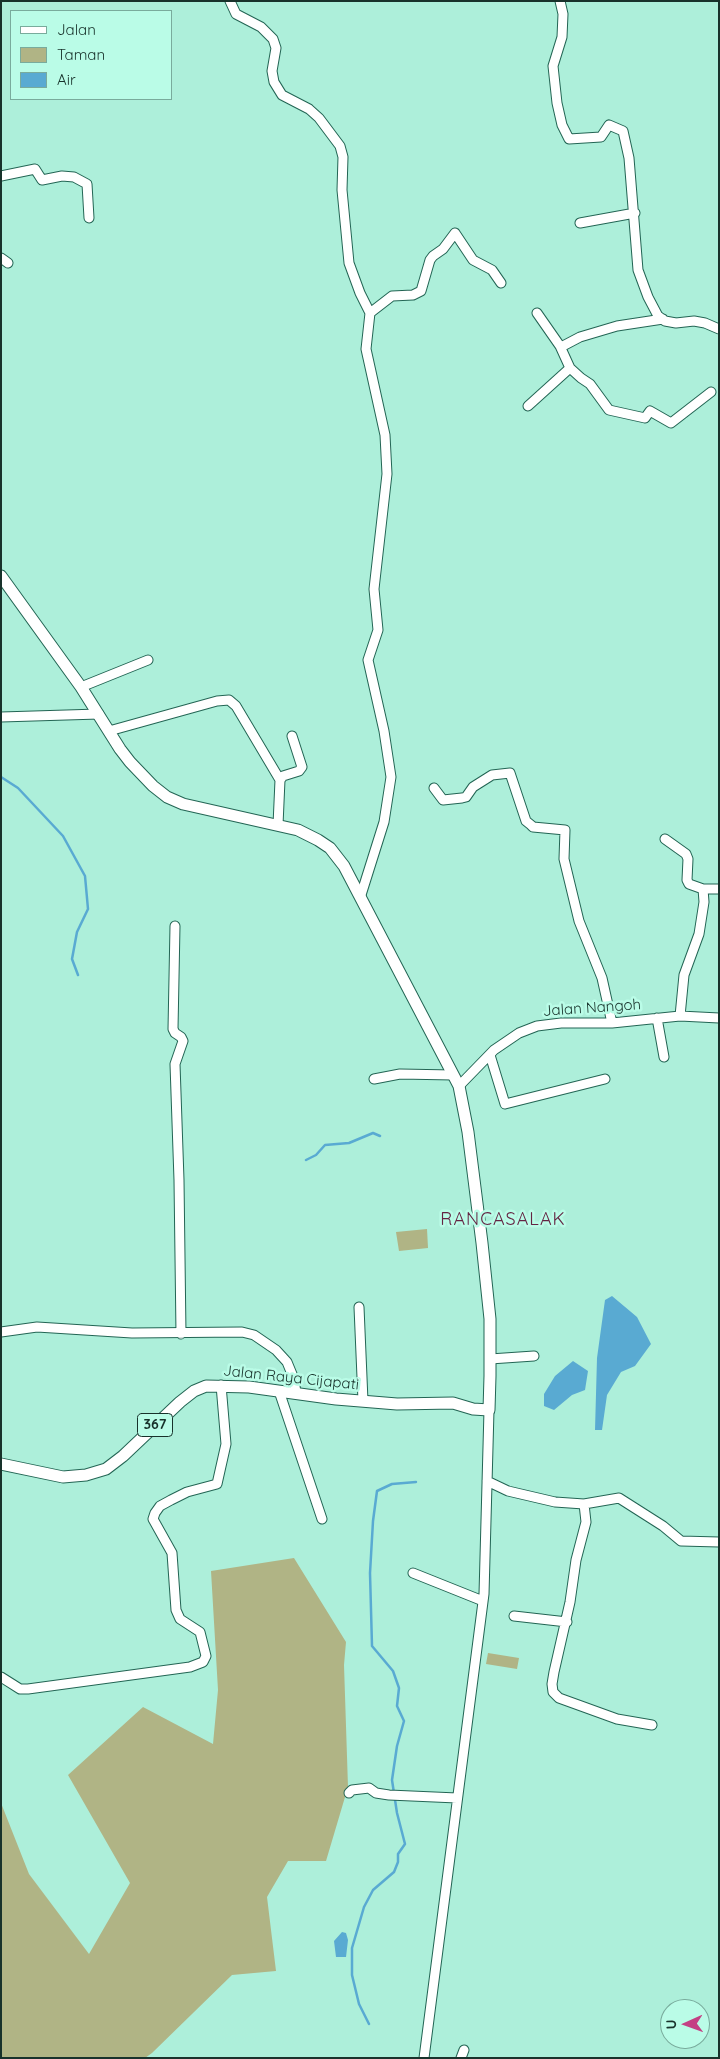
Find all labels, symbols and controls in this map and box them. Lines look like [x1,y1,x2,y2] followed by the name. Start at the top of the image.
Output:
[10,10,172,100] legend
[57,20,96,39] text: Jalan
[57,45,105,64] text: Taman
[57,70,76,89] text: Air
[542,996,642,1020] street label: Jalan Nangoh
[439,1209,567,1231] district label: RANCASALAK
[222,1362,360,1394] street label: Jalan Raya Cijapati
[138,1414,172,1436] road number: 367
[660,1999,710,2049] north arrow
[662,2019,680,2030] text: U

